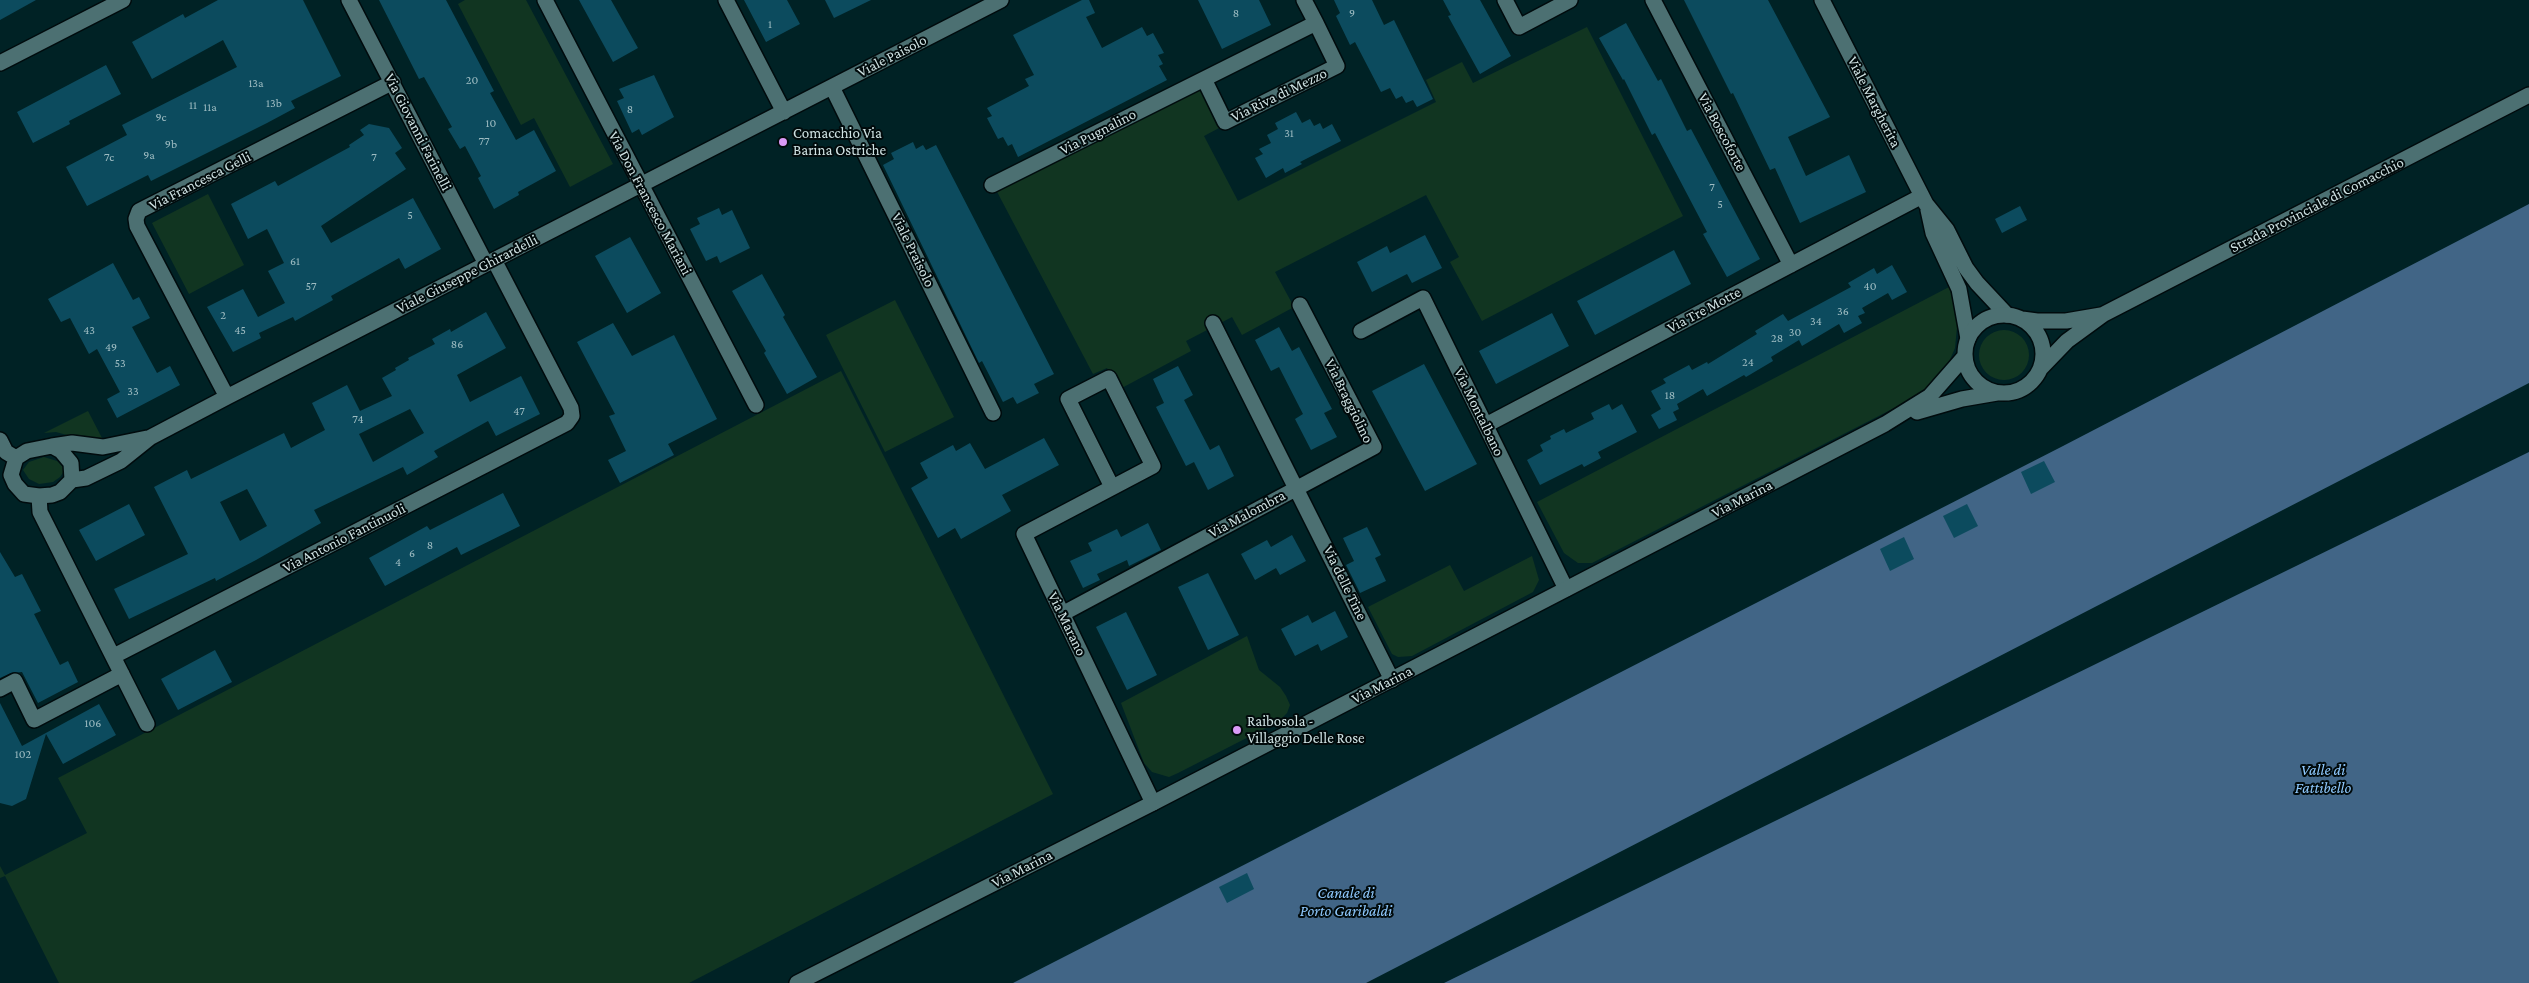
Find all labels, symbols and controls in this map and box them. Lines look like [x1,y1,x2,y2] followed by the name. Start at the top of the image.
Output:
[1233,6,1239,20] house number: 8
[1349,6,1355,20] house number: 9
[768,17,772,31] house number: 1
[854,31,930,81] street label: Viale Paisolo
[1843,53,1905,151] street label: Viale Margherita
[1228,64,1330,126] street label: Via Riva di Mezzo
[381,70,455,194] street label: Via Giovanni Farinelli
[466,73,478,87] house number: 20
[248,76,264,90] house number: 13a
[1694,90,1750,174] street label: Via Boscoforte
[266,96,282,110] house number: 13b
[189,98,197,112] house number: 11
[203,100,217,114] house number: 11a
[627,102,633,116] house number: 8
[1057,105,1139,159] street label: Via Pugnalino
[155,110,167,124] house number: 9c
[486,116,496,130] house number: 10
[793,124,886,159] place label: Comacchio Via Barina Ostriche
[1284,126,1294,140] house number: 31
[604,128,696,278] street label: Via Don Francesco Mariani
[478,134,490,148] house number: 77
[777,136,789,148] marker: Comacchio Via Barina Ostriche
[165,137,177,151] house number: 9b
[143,148,155,162] house number: 9a
[146,148,254,214] street label: Via Francesca Gelli
[104,150,114,164] house number: 7c
[371,150,377,164] house number: 7
[2227,153,2407,257] street label: Strada Provinciale di Comacchio
[1709,180,1715,194] house number: 7
[1717,197,1723,211] house number: 5
[407,208,413,222] house number: 5
[887,210,939,290] street label: Viale Praisolo
[393,231,541,317] street label: Viale Giuseppe Ghirardelli
[290,254,300,268] house number: 61
[306,279,316,293] house number: 57
[1864,279,1876,293] house number: 40
[1664,283,1744,337] street label: Via Tre Motte
[1837,304,1849,318] house number: 36
[220,308,226,322] house number: 2
[1810,314,1822,328] house number: 34
[83,323,95,337] house number: 43
[234,323,246,337] house number: 45
[1789,325,1801,339] house number: 30
[1771,331,1783,345] house number: 28
[451,337,463,351] house number: 86
[105,340,117,354] house number: 49
[1742,355,1754,369] house number: 24
[114,356,126,370] house number: 53
[1321,356,1377,446] street label: Via Braggiolino
[1450,365,1508,459] street label: Via Montalbano
[127,384,139,398] house number: 33
[1665,388,1675,402] house number: 18
[513,404,525,418] house number: 47
[352,412,364,426] house number: 74
[1709,476,1775,522] street label: Via Marina
[1205,486,1289,542] street label: Via Malombra
[280,499,408,577] street label: Via Antonio Fantinuoli
[427,538,433,552] house number: 8
[1319,543,1371,623] street label: Via delle Tine
[409,546,415,560] house number: 6
[395,555,401,569] house number: 4
[1044,589,1090,659] street label: Via Marano
[1349,662,1415,708] street label: Via Marina
[1247,712,1365,747] place label: Raibosola - Villaggio Delle Rose
[85,716,101,730] house number: 106
[1231,724,1243,736] marker: Raibosola - Villaggio Delle Rose
[15,747,31,761] house number: 102
[2295,760,2351,798] water label: Valle di Fattibello
[989,846,1055,892] street label: Via Marina
[1300,883,1392,921] water label: Canale di Porto Garibaldi

